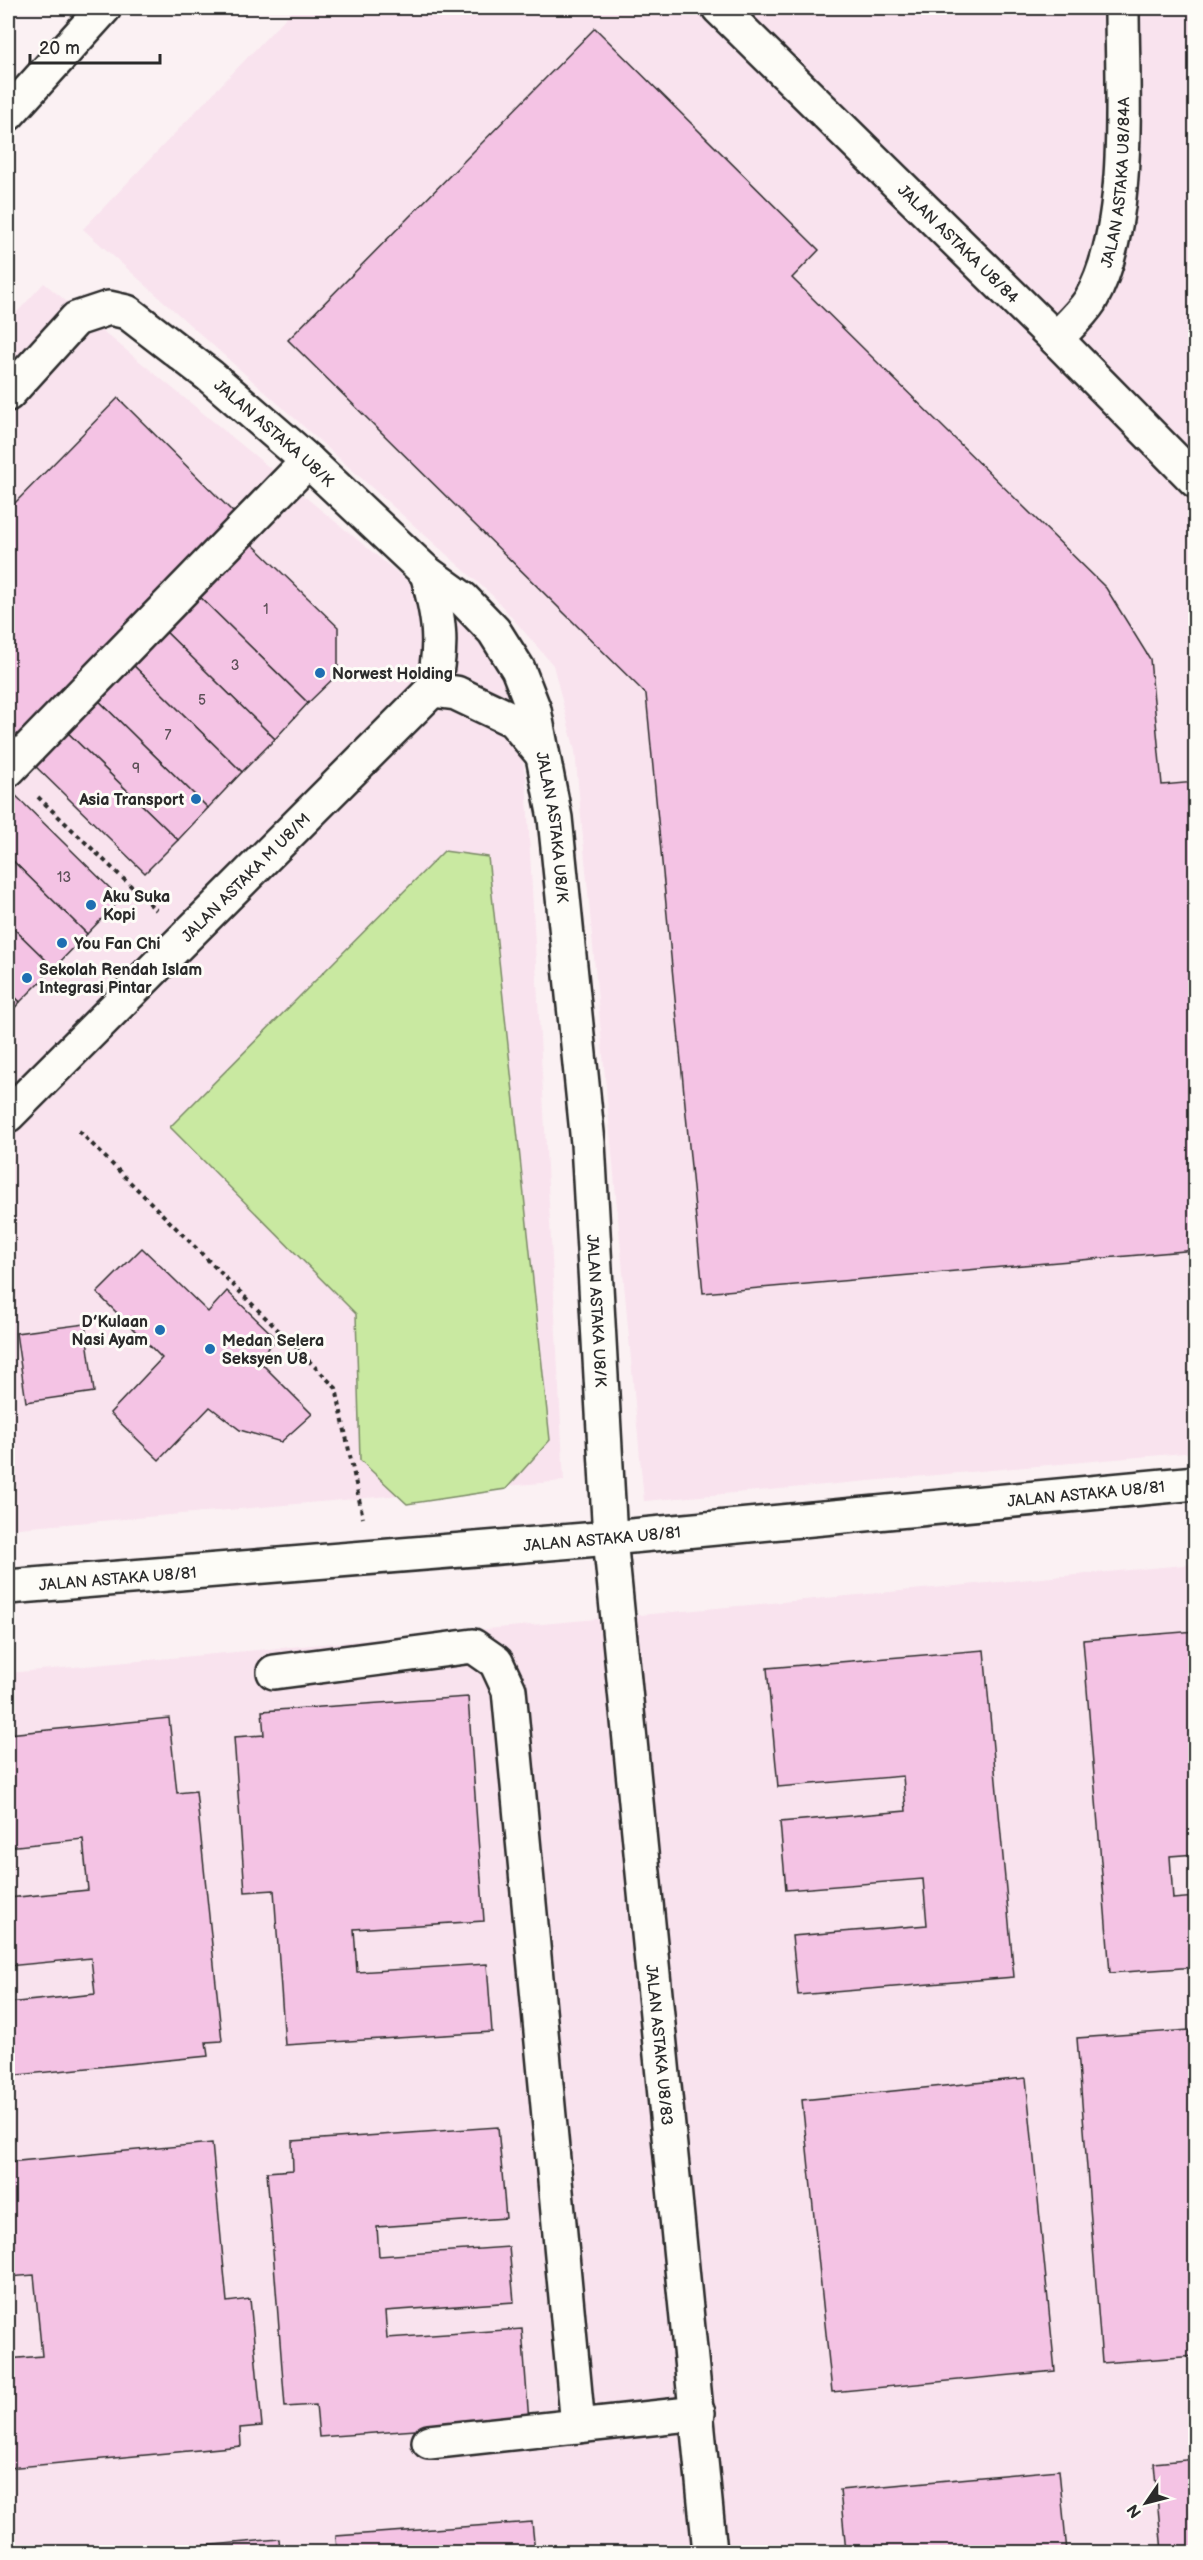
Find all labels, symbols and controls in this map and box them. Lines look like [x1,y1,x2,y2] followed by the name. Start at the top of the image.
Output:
[30,27,160,65] scale bar
[39,38,80,59] text: 20 m
[1097,97,1134,270] street label: JALAN ASTAKA U8/84A
[893,181,1022,308] street label: JALAN ASTAKA U8/84
[210,376,338,492] street label: JALAN ASTAKA U8/K
[263,601,269,618] house number: 1
[231,657,239,674] house number: 3
[332,665,453,684] place label: Norwest Holding
[313,666,327,680] marker: Norwest Holding
[198,692,206,709] house number: 5
[165,727,172,744] house number: 7
[531,750,572,904] street label: JALAN ASTAKA U8/K
[132,760,140,777] house number: 9
[78,791,185,810] place label: Asia Transport
[189,792,203,806] marker: Asia Transport
[178,810,315,947] street label: JALAN ASTAKA M U8/M
[57,869,71,886] house number: 13
[102,888,170,925] place label: Aku Suka Kopi
[84,898,98,912] marker: Aku Suka Kopi
[74,935,160,954] place label: You Fan Chi
[55,936,69,950] marker: You Fan Chi
[39,961,202,998] place label: Sekolah Rendah Islam Integrasi Pintar
[20,971,34,985] marker: Sekolah Rendah Islam Integrasi Pintar
[582,1234,610,1388] street label: JALAN ASTAKA U8/K
[71,1313,148,1350] place label: D’Kulaan Nasi Ayam
[153,1323,167,1337] marker: D’Kulaan Nasi Ayam
[222,1332,324,1369] place label: Medan Selera Seksyen U8
[203,1342,217,1356] marker: Medan Selera Seksyen U8
[1007,1478,1166,1512] street label: JALAN ASTAKA U8/81
[523,1523,682,1556] street label: JALAN ASTAKA U8/81
[38,1564,197,1595] street label: JALAN ASTAKA U8/81
[641,1964,676,2127] street label: JALAN ASTAKA U8/83
[1116,2473,1176,2533] north arrow
[1124,2500,1146,2521] text: N

